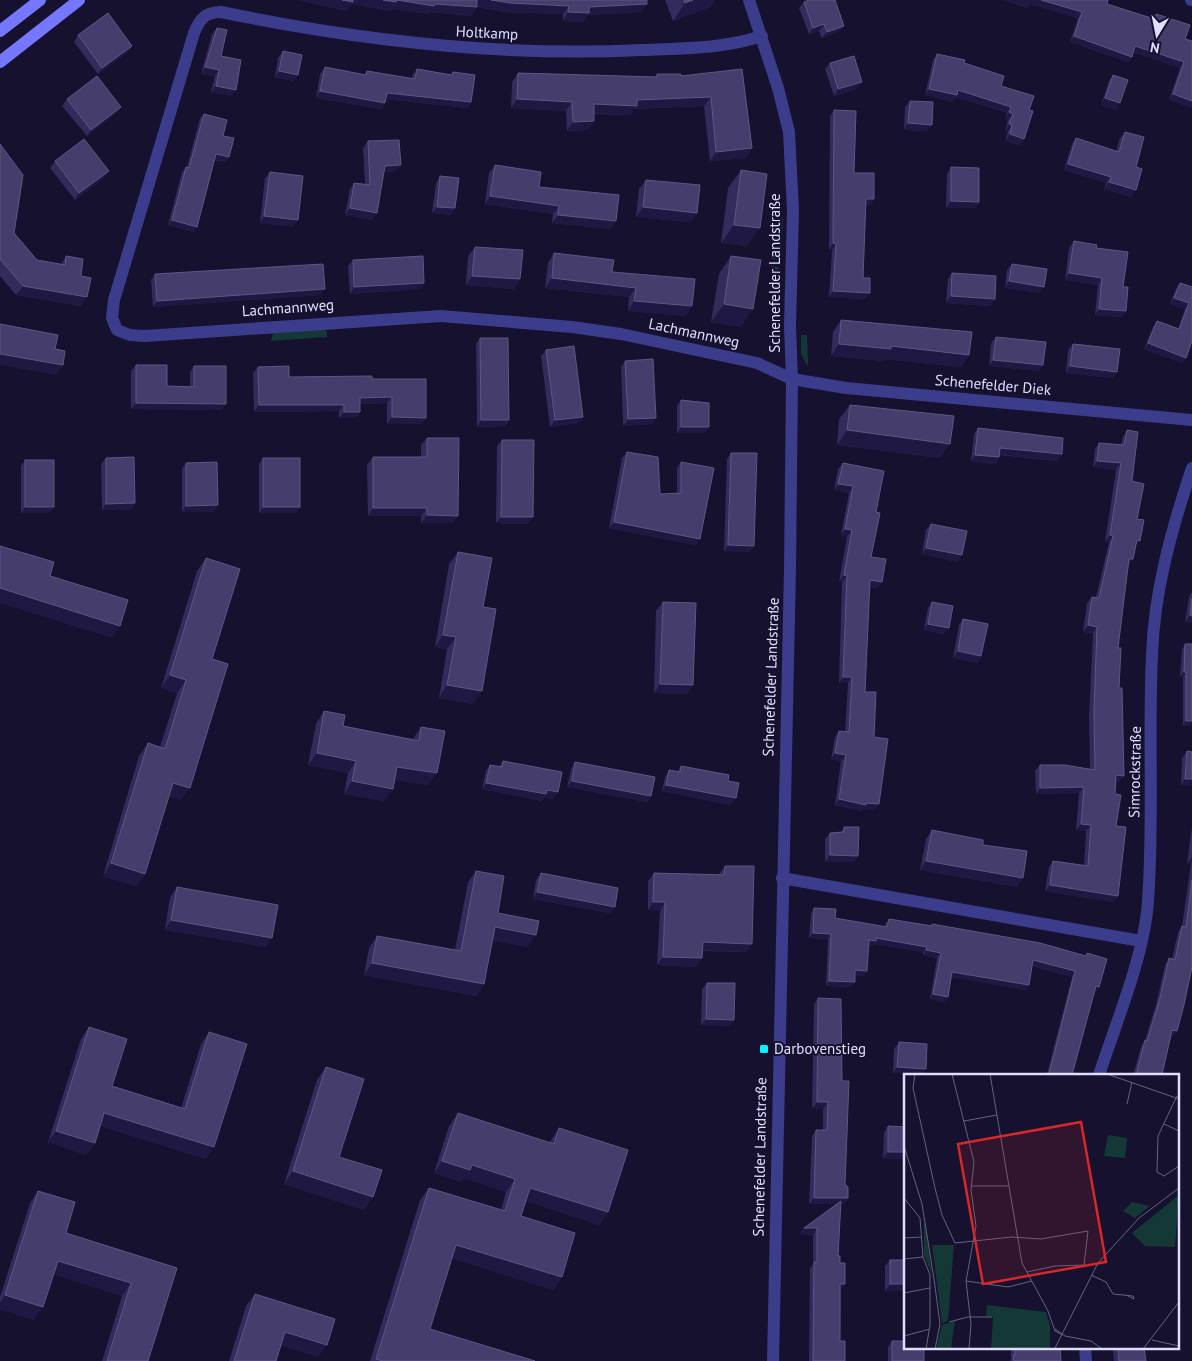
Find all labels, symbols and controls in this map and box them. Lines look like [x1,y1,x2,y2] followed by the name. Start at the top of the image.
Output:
[1132,10,1182,60] north arrow
[455,21,519,44] street label: Holtkamp
[1149,38,1161,57] text: N
[765,193,784,353] street label: Schenefelder Landstraße
[241,295,335,320] street label: Lachmannweg
[647,314,741,351] street label: Lachmannweg
[934,370,1053,399] street label: Schenefelder Diek
[758,597,783,757] street label: Schenefelder Landstraße
[1124,726,1145,818] street label: Simrockstraße
[774,1039,866,1058] place label: Darbovenstieg
[758,1043,770,1055] marker: Darbovenstieg
[904,1074,1180,1348] inset map
[749,1077,770,1237] street label: Schenefelder Landstraße

